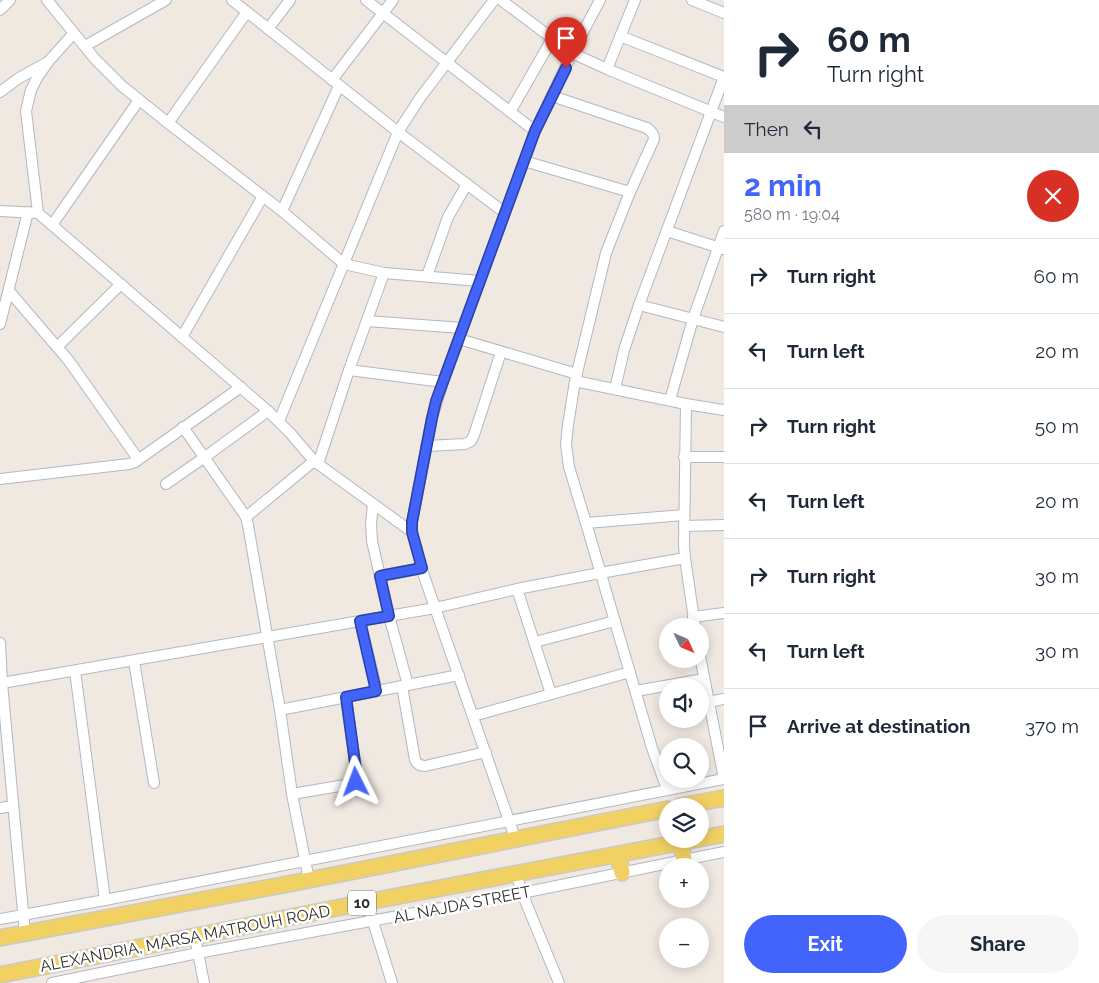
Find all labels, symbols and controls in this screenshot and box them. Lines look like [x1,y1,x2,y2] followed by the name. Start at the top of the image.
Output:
[545,17,587,68] pin
[827,19,911,60] text: 60 m
[744,20,809,85] icon: right
[552,24,580,52] icon: arrive
[827,61,924,87] text: Turn right
[799,115,827,143] icon: left
[744,118,789,140] text: Then
[744,168,822,203] text: 2 min
[1027,170,1079,222] button: close
[744,205,840,224] text: 580 m · 19:04
[744,262,772,290] icon: right
[787,265,876,287] text: Turn right
[1034,265,1079,287] text: 60 m
[744,337,772,365] icon: left
[787,340,864,362] text: Turn left
[1035,340,1079,362] text: 20 m
[744,412,772,440] icon: right
[787,415,876,437] text: Turn right
[1035,415,1079,437] text: 50 m
[744,487,772,515] icon: left
[787,490,864,512] text: Turn left
[1035,490,1079,512] text: 20 m
[744,562,772,590] icon: right
[787,565,876,587] text: Turn right
[1035,565,1079,587] text: 30 m
[659,618,709,668] north arrow
[659,618,709,968] map controls
[744,637,772,665] icon: left
[787,640,864,662] text: Turn left
[1035,640,1079,662] text: 30 m
[659,678,709,728] button: sound
[744,712,772,740] icon: arrive
[787,715,971,737] text: Arrive at destination
[1025,715,1079,737] text: 370 m
[659,738,709,788] button: search
[329,755,381,807] position arrow
[659,798,709,848] button: layers
[659,858,709,908] button: +
[392,882,532,927] street label: AL NAJDA STREET
[348,890,376,916] road number: 10
[39,901,332,976] street label: ALEXANDRIA, MARSA MATROUH ROAD
[744,915,907,973] button: Exit
[917,915,1079,973] button: Share
[659,918,709,968] button: −

